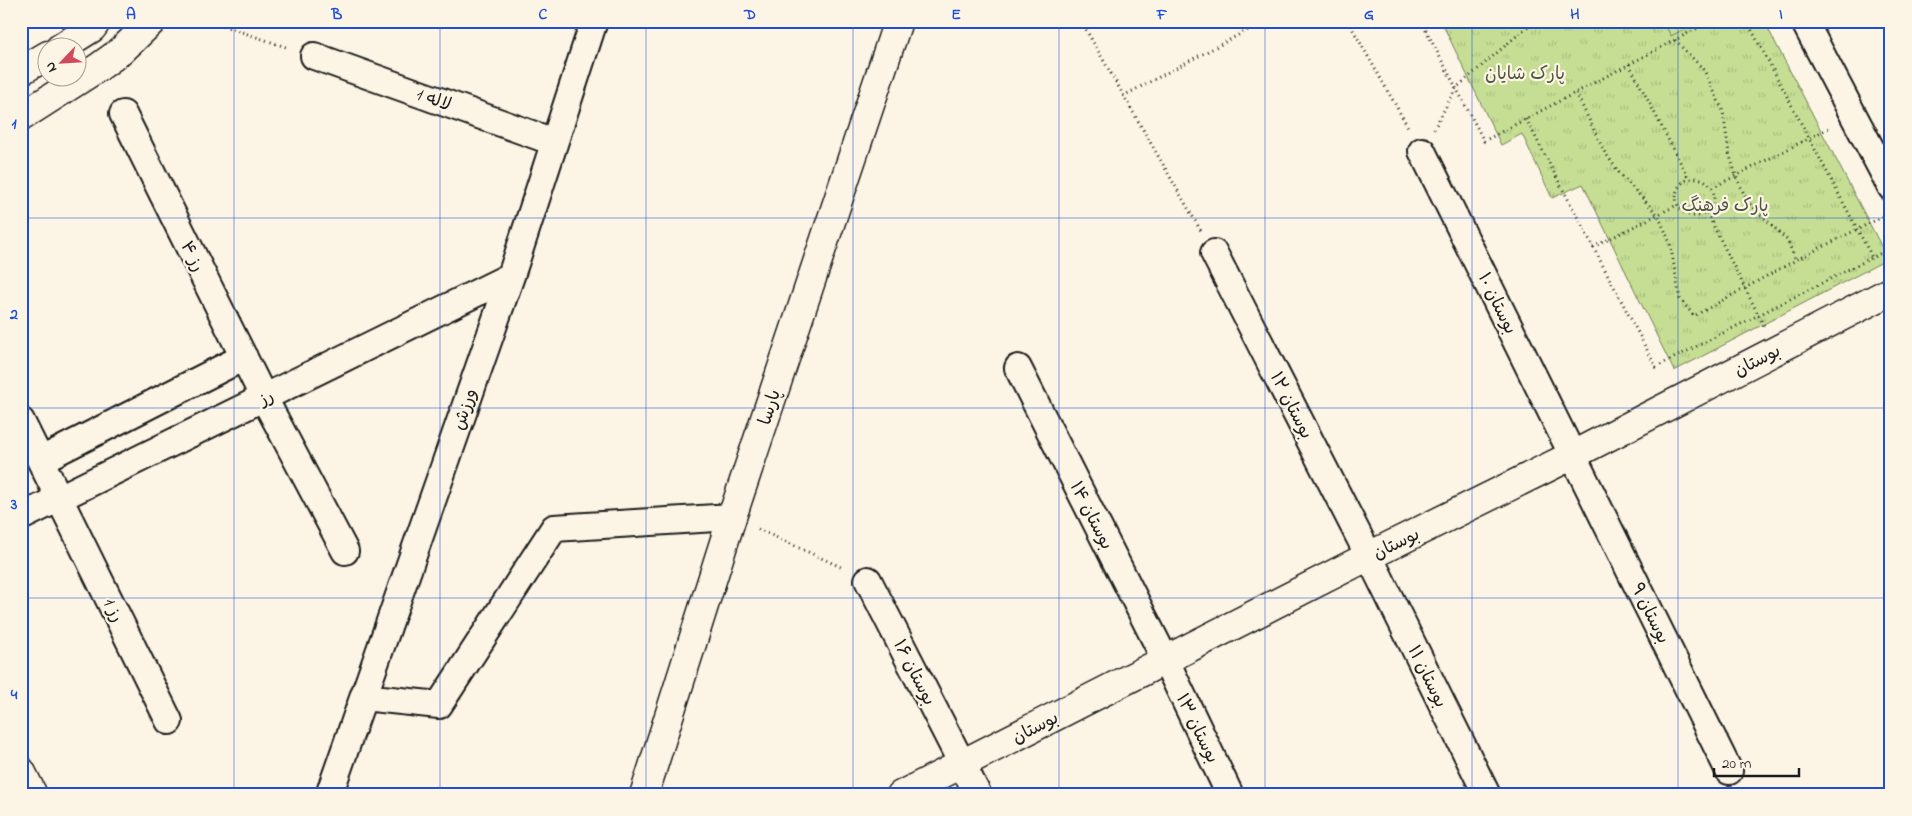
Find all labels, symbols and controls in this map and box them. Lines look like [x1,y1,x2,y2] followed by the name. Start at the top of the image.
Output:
[126,3,136,27] text: A
[331,3,343,27] text: B
[539,3,548,27] text: C
[743,3,756,27] text: D
[951,3,961,27] text: E
[1156,3,1168,27] text: F
[1364,3,1374,27] text: G
[1570,3,1580,27] text: H
[1779,3,1783,27] text: I
[38,38,88,88] north arrow
[40,58,63,76] text: N
[1485,62,1565,88] park label: پارک شایان
[412,83,454,119] street label: لاله 1
[11,112,17,136] text: 1
[1681,194,1769,220] park label: پارک فرهنگ
[173,237,210,277] street label: رز ۴
[1470,268,1522,339] street label: بوستان ۱۰
[9,303,18,327] text: 2
[1730,339,1786,385] street label: بوستان
[1262,368,1318,444] street label: بوستان ۱۲
[253,384,279,414] street label: رز
[447,385,485,434] street label: ورزش
[753,386,789,429] street label: پارسا
[1062,477,1119,555] street label: بوستان ۱۴
[10,493,18,517] text: 3
[1369,522,1425,567] street label: بوستان
[1623,579,1675,649] street label: بوستان ۹
[95,594,129,627] street label: رز 1
[885,635,941,710] street label: بوستان ۱۶
[1400,641,1453,713] street label: بوستان ۱۱
[10,683,18,707] text: 4
[1168,689,1224,768] street label: بوستان ۱۳
[1008,706,1064,752] street label: بوستان
[1714,746,1800,778] scale bar
[1722,753,1752,775] text: 20 m

